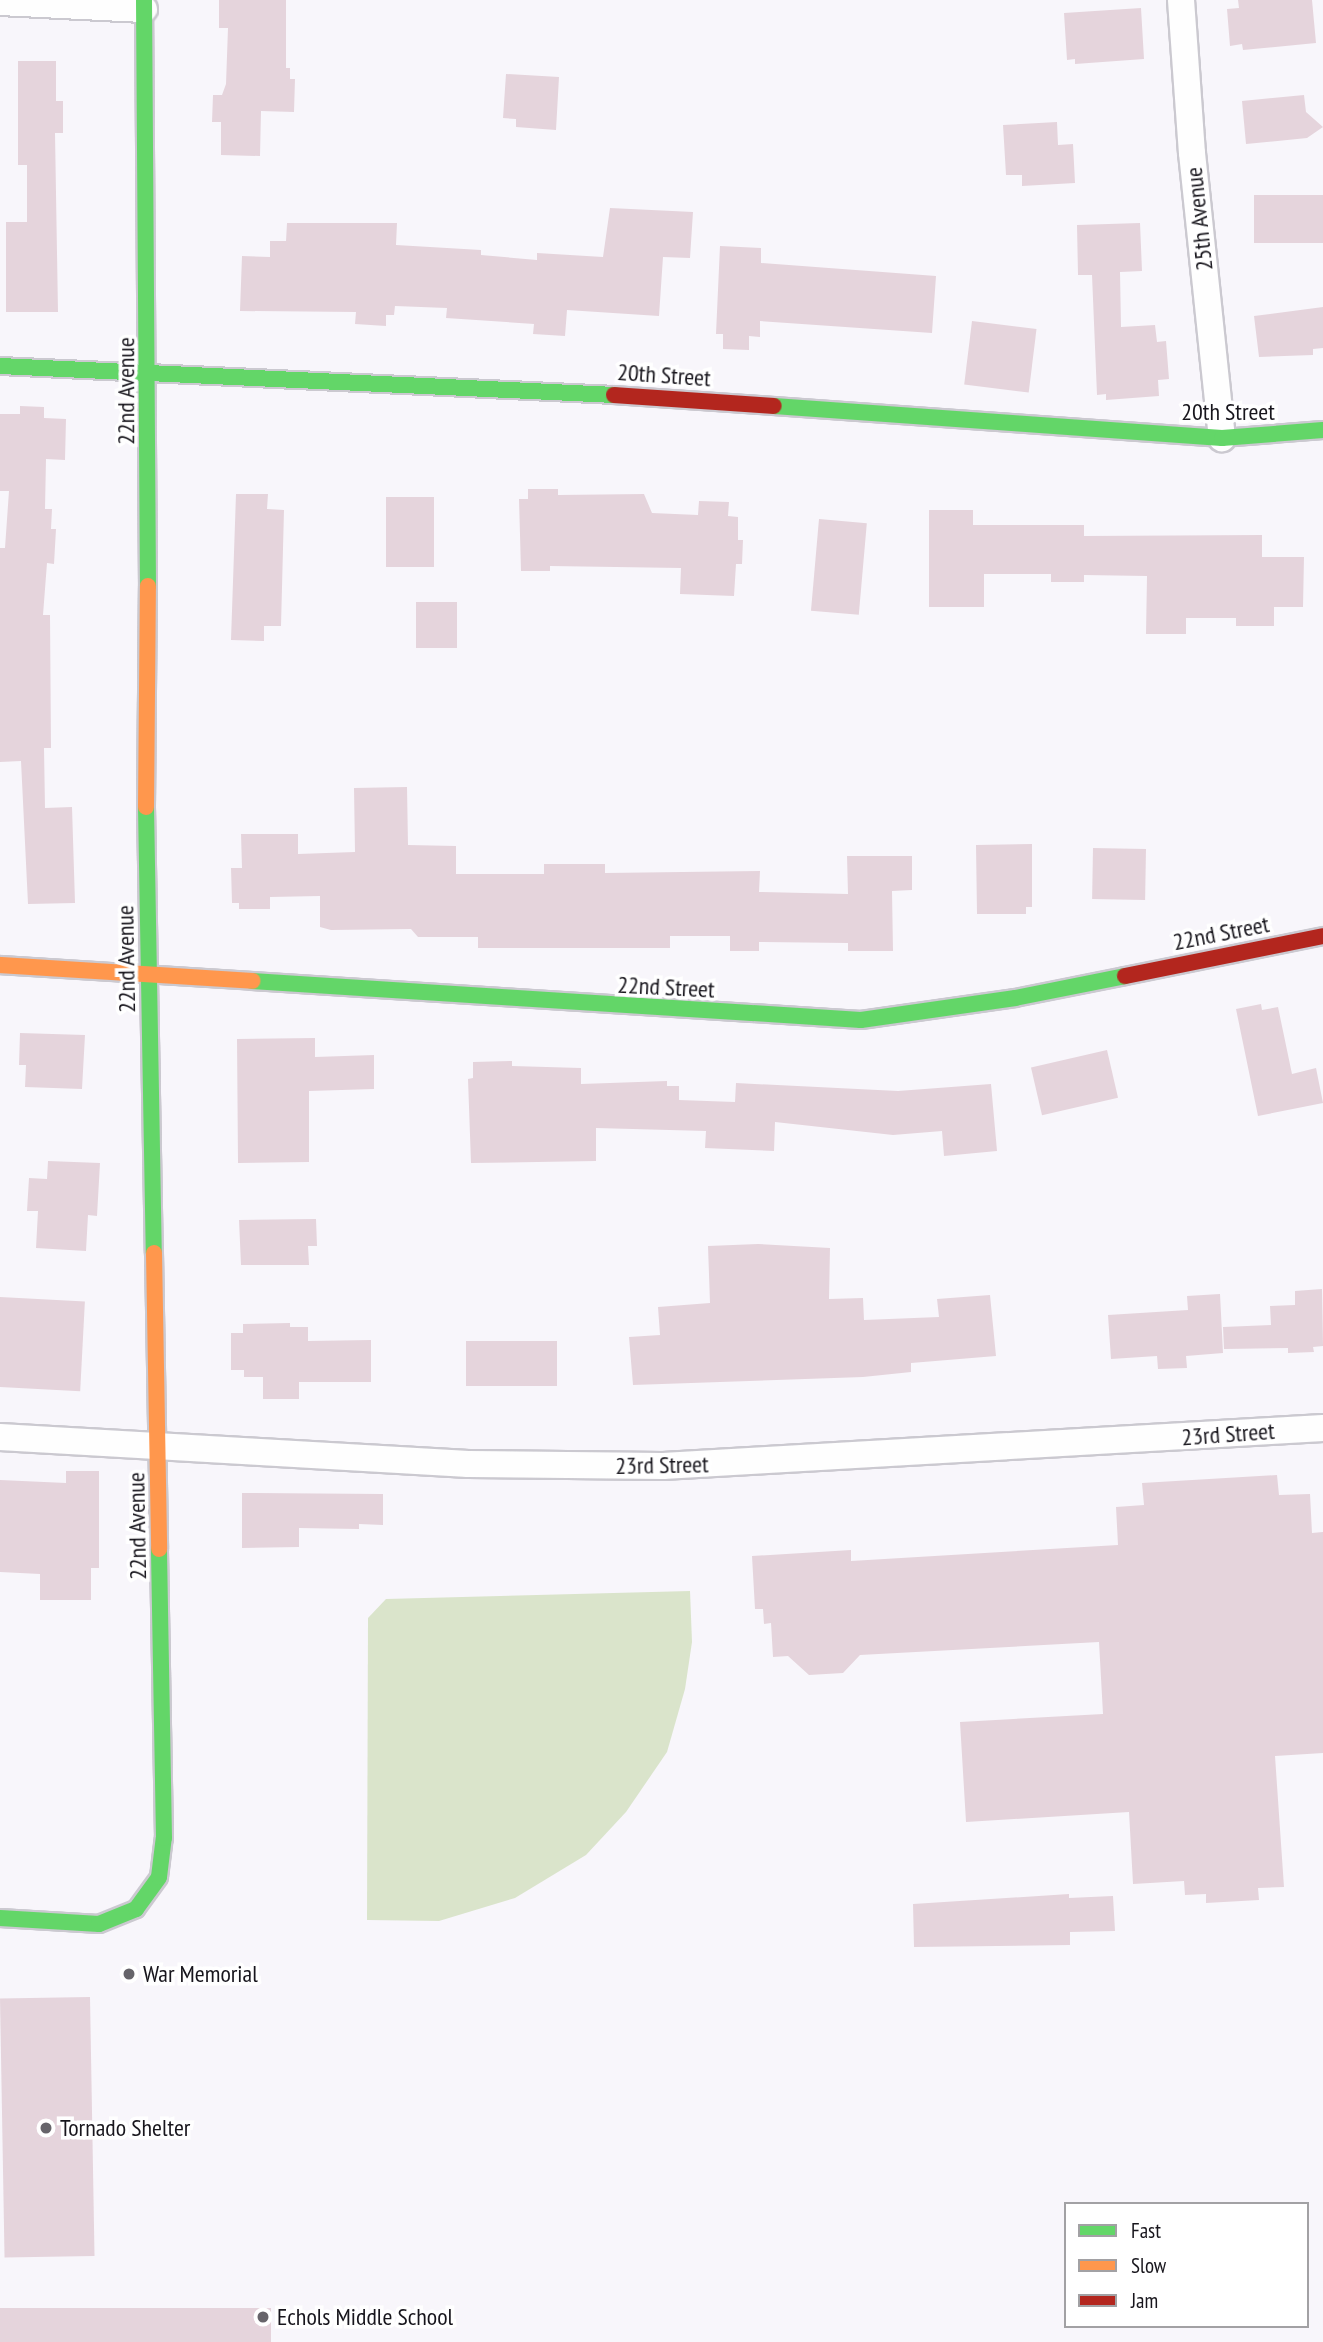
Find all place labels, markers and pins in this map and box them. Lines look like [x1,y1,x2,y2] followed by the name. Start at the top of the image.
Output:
[143,1960,258,1988] place label: War Memorial
[121,1966,137,1982] marker: War Memorial
[60,2114,190,2142] place label: Tornado Shelter
[38,2120,54,2136] marker: Tornado Shelter
[277,2303,453,2331] place label: Echols Middle School
[255,2309,271,2325] marker: Echols Middle School

